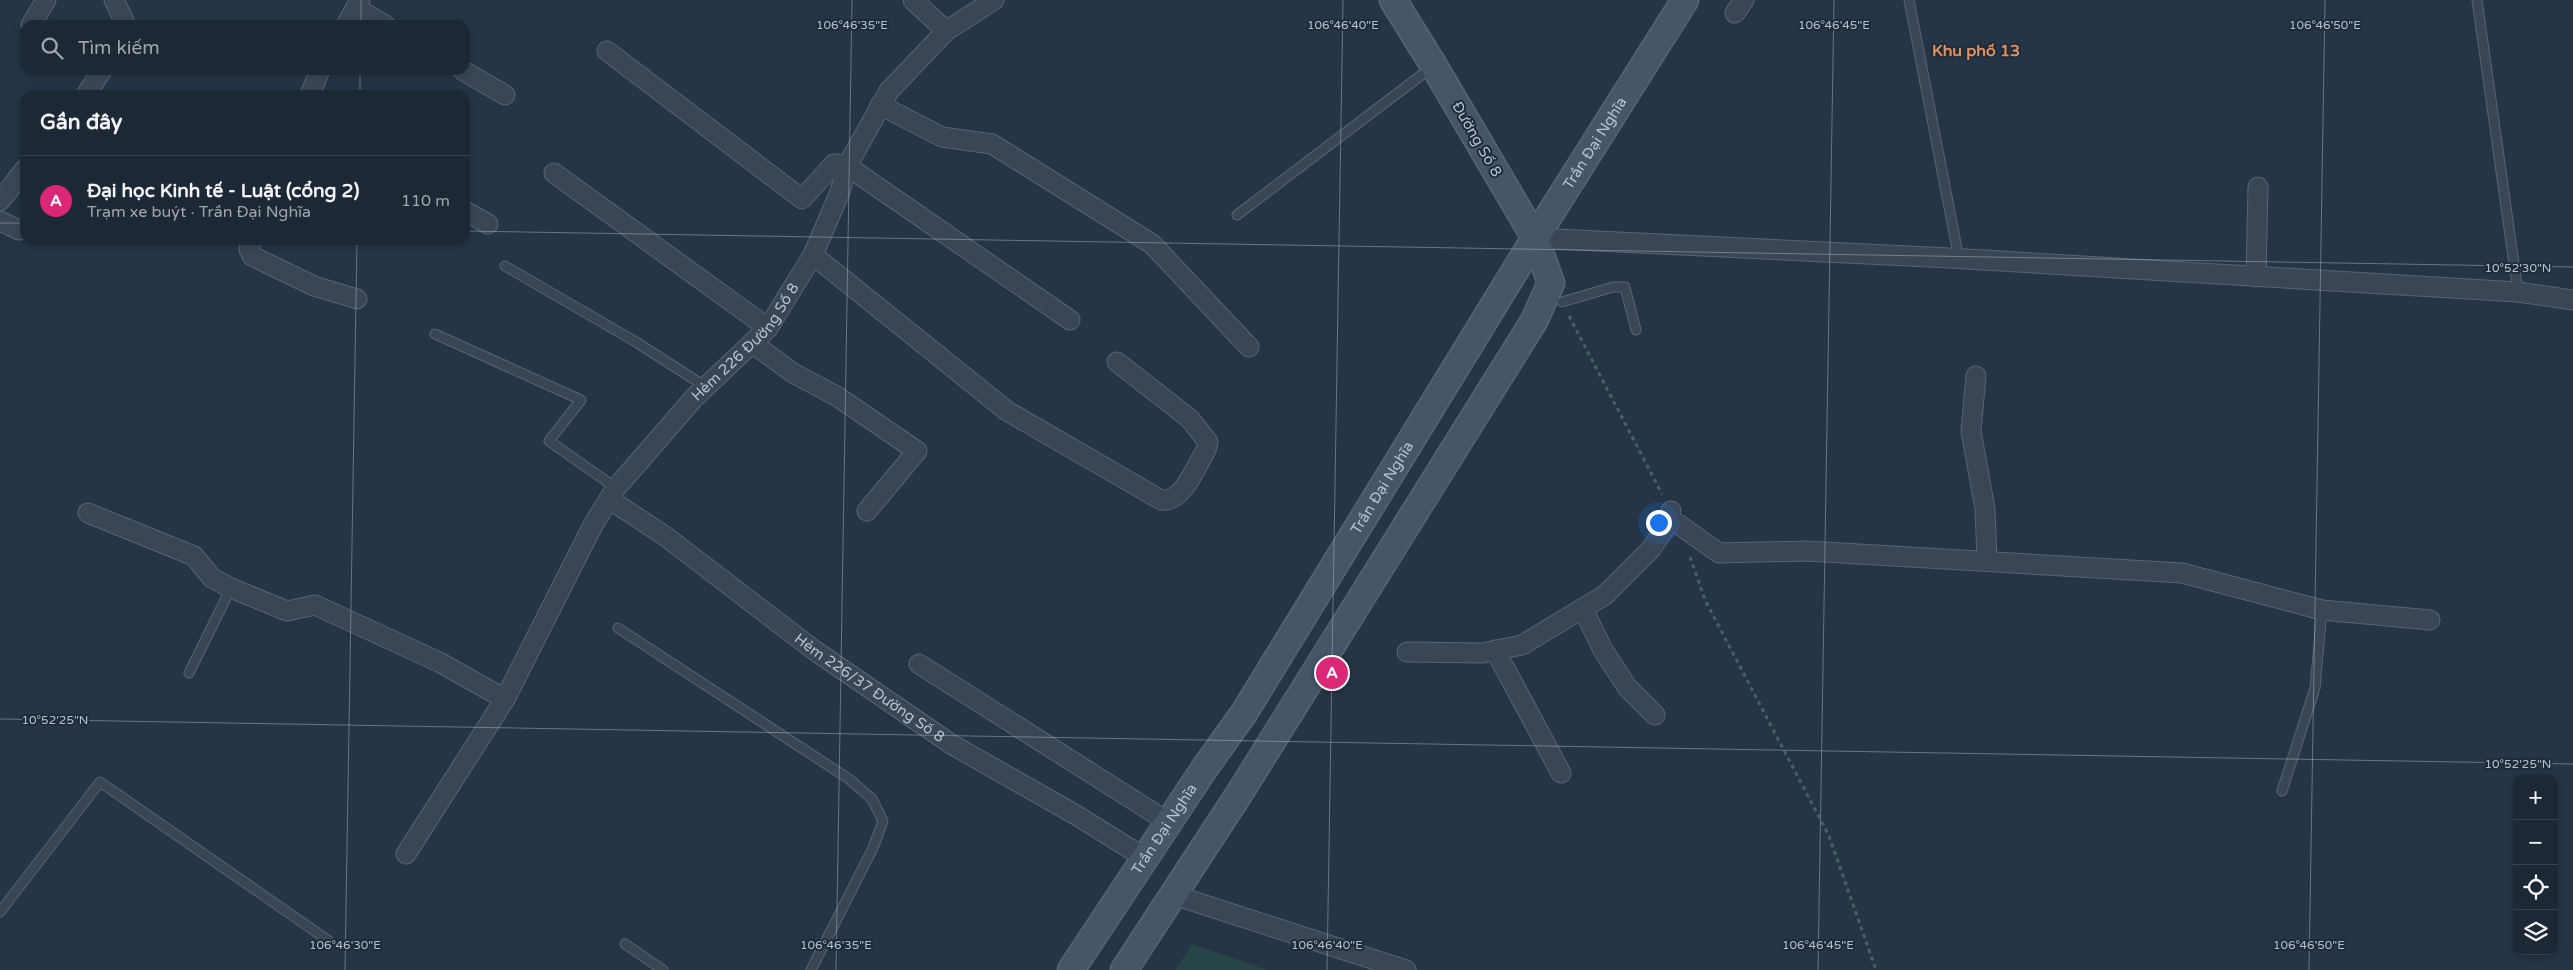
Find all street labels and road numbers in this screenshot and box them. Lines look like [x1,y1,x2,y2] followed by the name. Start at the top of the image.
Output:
[1559,94,1630,193] street label: Trần Đại Nghĩa
[1448,98,1506,180] street label: Đường Số 8
[688,280,803,405] street label: Hẻm 226 Đường Số 8
[1347,438,1417,537] street label: Trần Đại Nghĩa
[791,629,948,746] street label: Hẻm 226/37 Đường Số 8
[1128,780,1201,878] street label: Trần Đại Nghĩa

